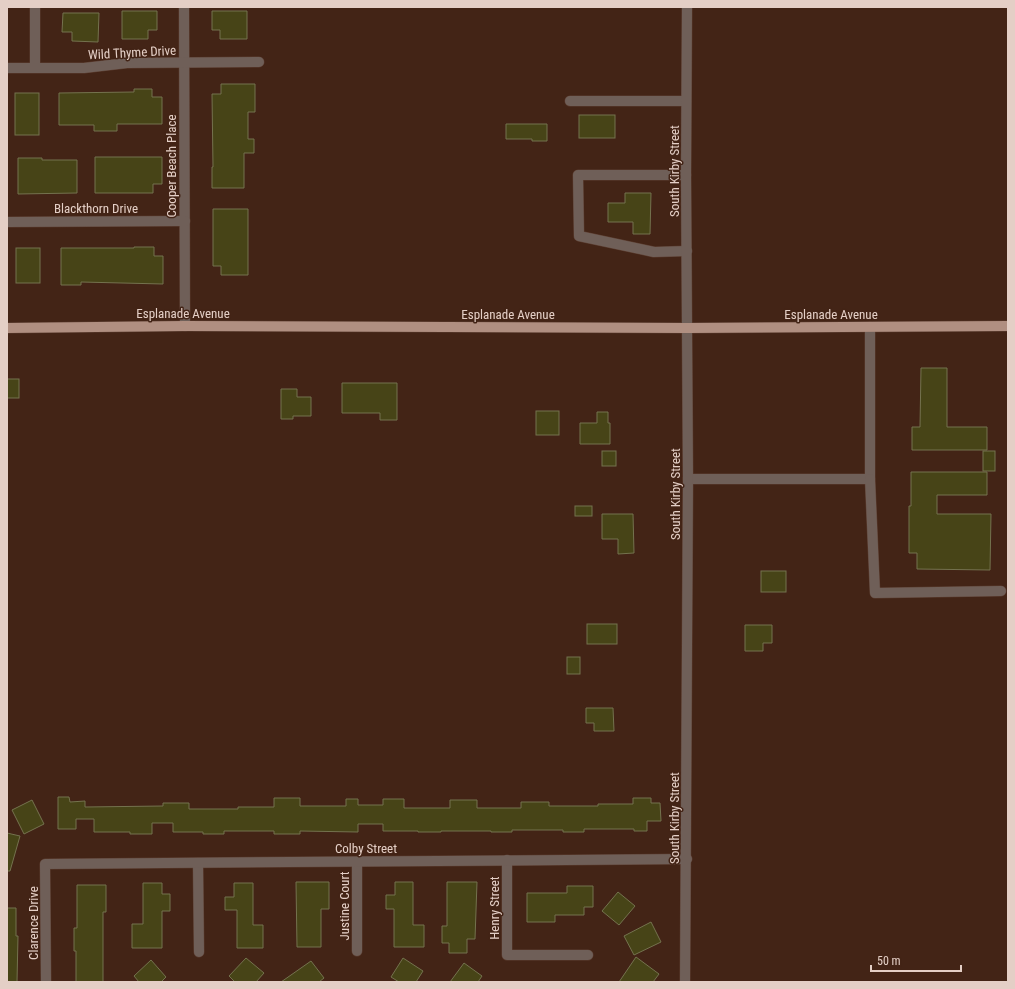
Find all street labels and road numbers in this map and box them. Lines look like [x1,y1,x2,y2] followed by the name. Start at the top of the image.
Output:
[88,43,177,62] street label: Wild Thyme Drive
[164,114,179,218] street label: Cooper Beach Place
[667,125,682,217] street label: South Kirby Street
[54,201,138,216] street label: Blackthorn Drive
[136,306,230,321] street label: Esplanade Avenue
[461,307,555,322] street label: Esplanade Avenue
[784,307,878,322] street label: Esplanade Avenue
[668,448,683,540] street label: South Kirby Street
[667,772,682,864] street label: South Kirby Street
[335,841,397,856] street label: Colby Street
[337,871,352,941] street label: Justine Court
[487,876,502,940] street label: Henry Street
[26,886,41,960] street label: Clarence Drive

